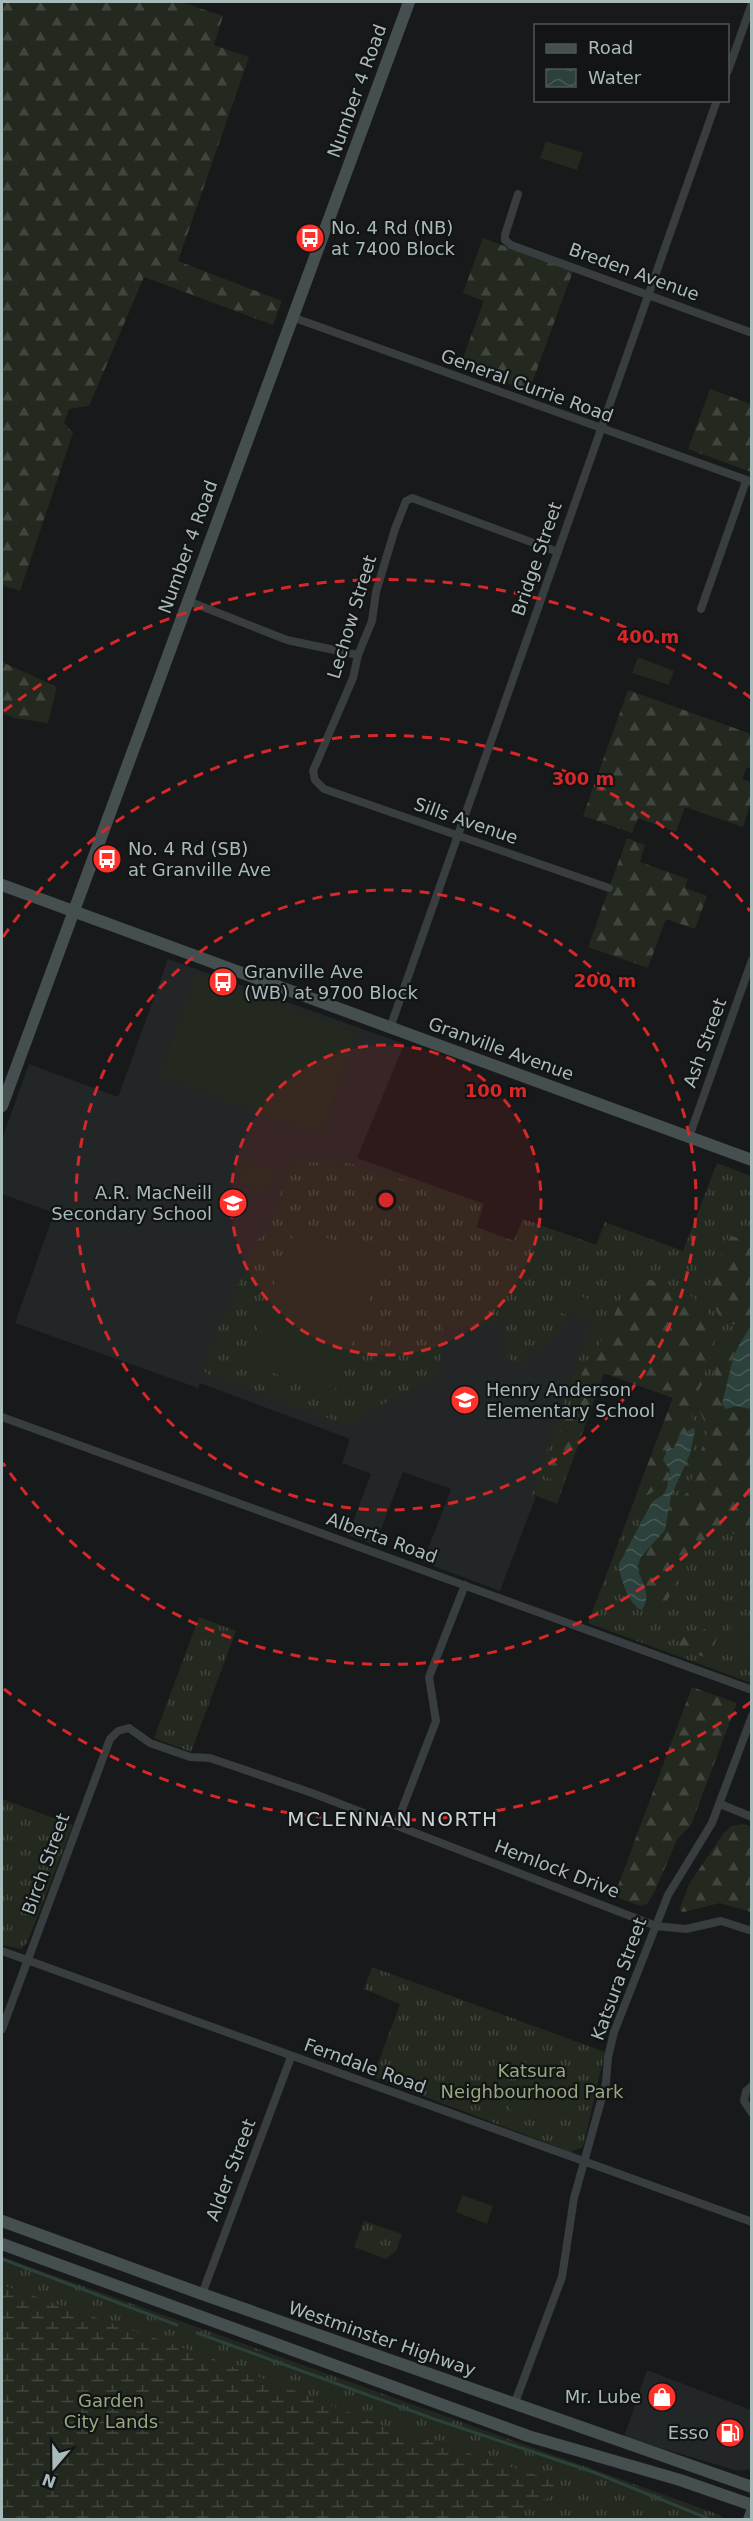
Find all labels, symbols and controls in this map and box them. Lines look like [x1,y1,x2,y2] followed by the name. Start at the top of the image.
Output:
[323,21,390,160] street label: Number 4 Road
[534,24,729,102] legend
[588,37,633,58] text: Road
[588,67,642,88] text: Water
[331,217,456,259] place label: No. 4 Rd (NB) at 7400 Block
[294,222,326,254] bus stop icon: No. 4 Rd (NB) at 7400 Block
[566,238,702,305] street label: Breden Avenue
[438,345,616,427] street label: General Currie Road
[154,477,221,616] street label: Number 4 Road
[507,499,566,619] street label: Bridge Street
[323,552,380,681] street label: Lechow Street
[617,626,679,647] text: 400 m
[552,768,614,789] text: 300 m
[411,793,521,848] street label: Sills Avenue
[128,838,271,880] place label: No. 4 Rd (SB) at Granville Ave
[91,843,123,875] bus stop icon: No. 4 Rd (SB) at Granville Ave
[244,961,419,1003] place label: Granville Ave (WB) at 9700 Block
[207,966,239,998] bus stop icon: Granville Ave (WB) at 9700 Block
[574,970,636,991] text: 200 m
[679,995,730,1090] street label: Ash Street
[426,1012,577,1085] street label: Granville Avenue
[465,1080,527,1101] text: 100 m
[51,1182,212,1224] place label: A.R. MacNeill Secondary School
[217,1187,249,1219] school or university icon: A.R. MacNeill Secondary School
[376,1190,396,1210] centre of rings
[486,1379,655,1421] place label: Henry Anderson Elementary School
[449,1384,481,1416] school or university icon: Henry Anderson Elementary School
[324,1508,440,1567] street label: Alberta Road
[287,1807,499,1831] district label: MCLENNAN NORTH
[18,1810,74,1917] street label: Birch Street
[492,1835,623,1902] street label: Hemlock Drive
[587,1915,650,2043] street label: Katsura Street
[301,2034,429,2097] street label: Ferndale Road
[441,2060,624,2102] park label: Katsura Neighbourhood Park
[201,2116,260,2224] street label: Alder Street
[286,2297,479,2381] street label: Westminster Highway
[646,2381,678,2413] shop icon: Mr. Lube
[565,2386,641,2407] place label: Mr. Lube
[64,2390,158,2432] park label: Garden City Lands
[714,2417,746,2449] fuel station icon: Esso
[668,2422,709,2443] place label: Esso
[24,2437,84,2497] north arrow
[39,2469,59,2492] text: N

